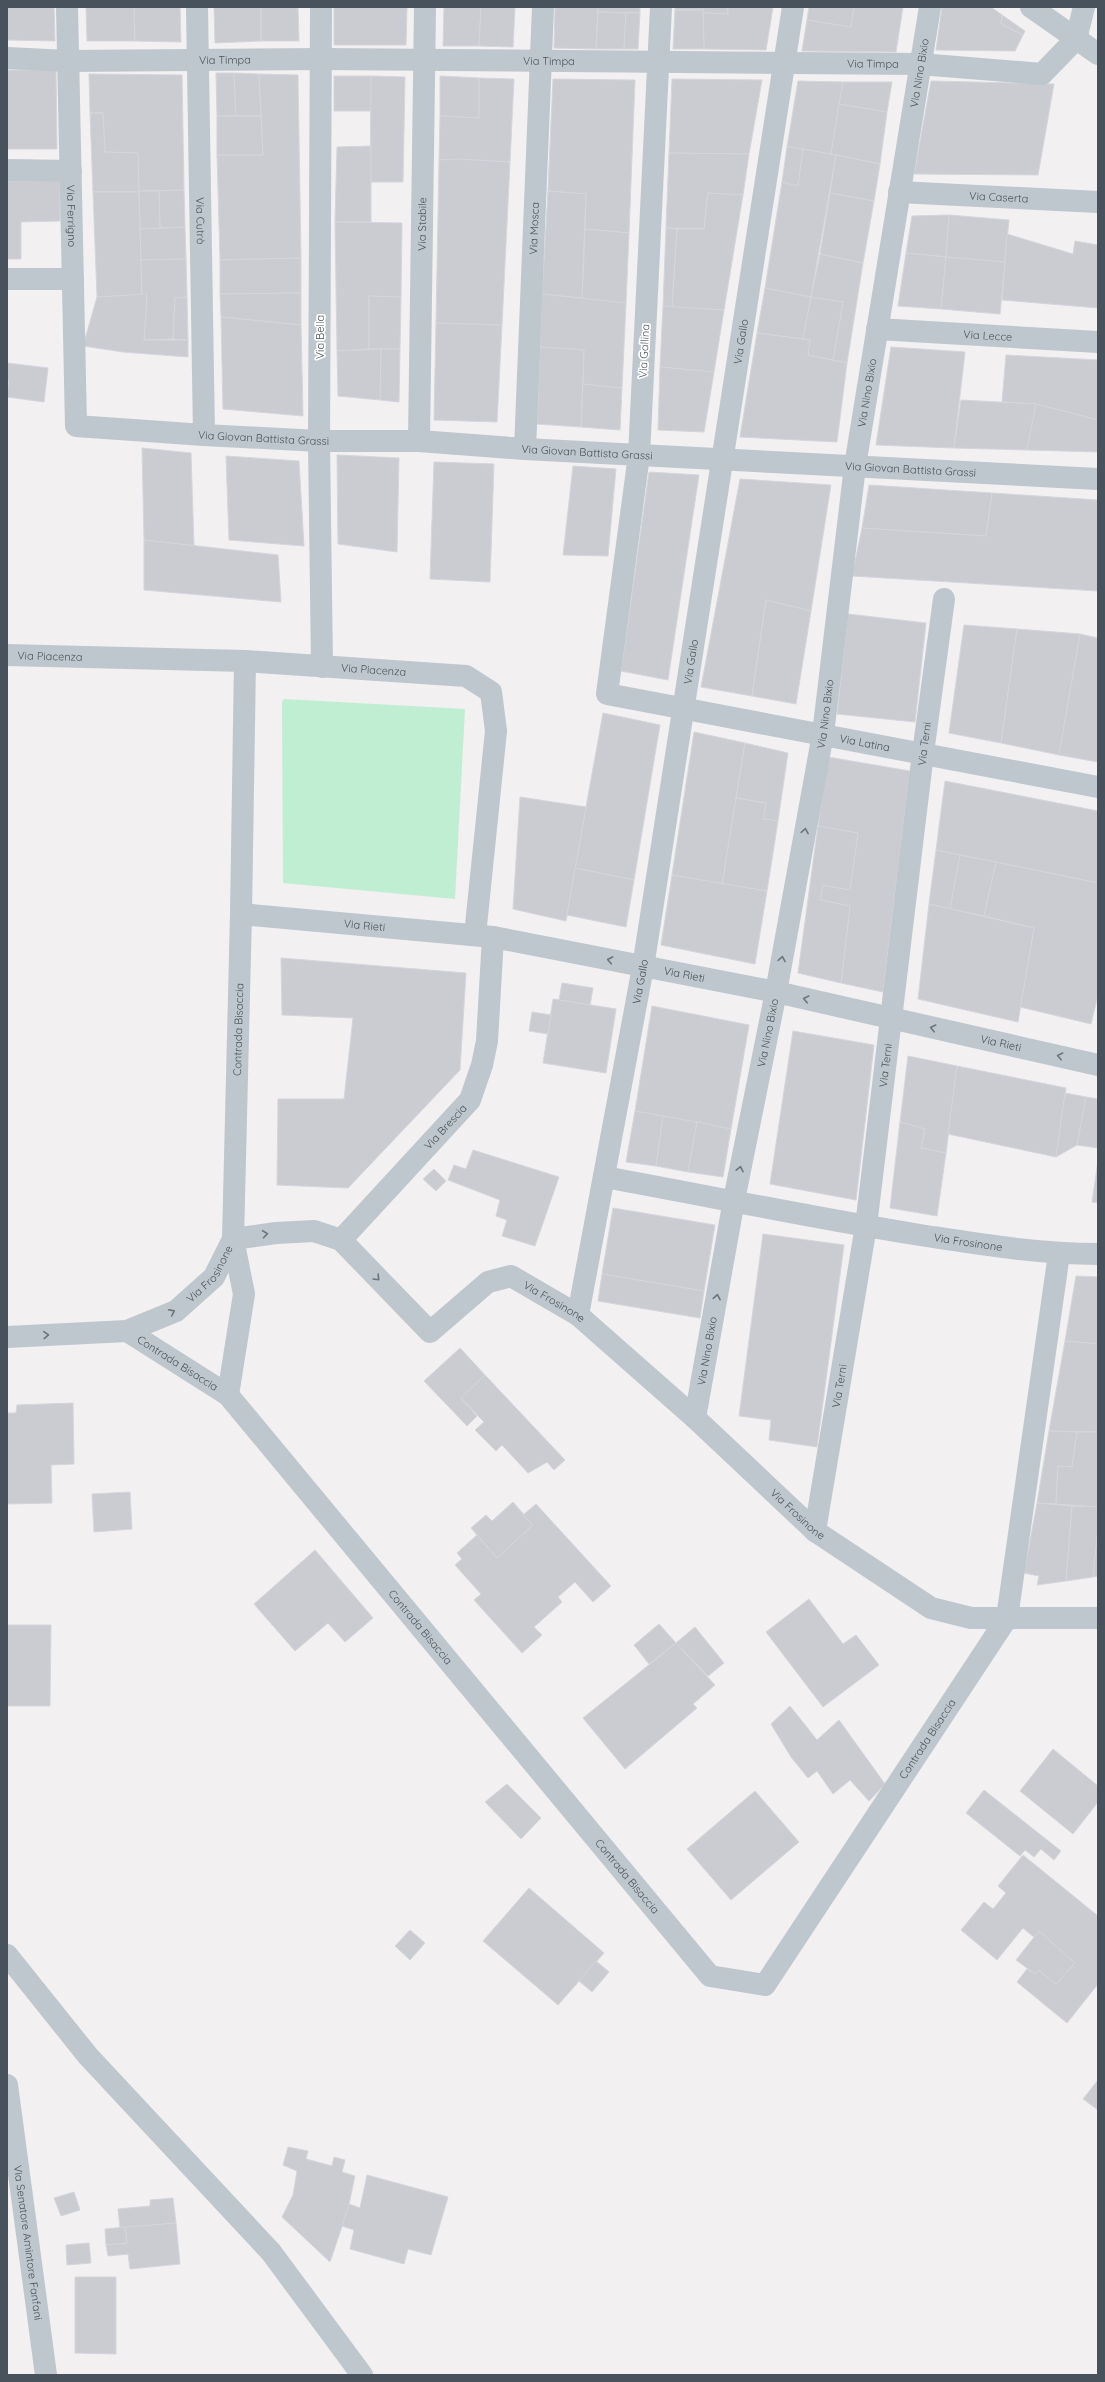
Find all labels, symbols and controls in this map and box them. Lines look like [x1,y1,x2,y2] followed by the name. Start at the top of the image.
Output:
[907,37,932,109] street label: Via Nino Bixio
[199,53,251,67] street label: Via Timpa
[523,54,575,68] street label: Via Timpa
[847,56,899,71] street label: Via Timpa
[64,185,79,248] street label: Via Ferrigno
[969,189,1029,205] street label: Via Caserta
[193,197,208,245] street label: Via Cutrò
[415,197,429,251] street label: Via Stabile
[526,202,542,255] street label: Via Mosca
[313,315,327,359] street label: Via Bella
[730,318,751,365] street label: Via Gallo
[636,324,652,378] street label: Via Gallina
[963,327,1013,344] street label: Via Lecce
[854,357,880,428] street label: Via Nino Bixio
[197,428,329,448] street label: Via Giovan Battista Grassi
[521,442,653,463] street label: Via Giovan Battista Grassi
[845,459,977,480] street label: Via Giovan Battista Grassi
[680,638,701,685] street label: Via Gallo
[17,648,83,664] street label: Via Piacenza
[341,661,407,679] street label: Via Piacenza
[813,678,837,750] street label: Via Nino Bixio
[915,721,934,766] street label: Via Terni
[838,731,891,754] street label: Via Latina
[800,828,809,834] one-way arrow
[343,916,386,934] street label: Via Rieti
[777,956,786,962] one-way arrow
[607,957,613,965] one-way arrow
[629,958,651,1005] street label: Via Gallo
[663,963,706,985] street label: Via Rieti
[230,983,246,1076] street label: Contrada Bisaccia
[803,996,809,1004] one-way arrow
[754,997,782,1068] street label: Via Nino Bixio
[930,1024,936,1032] one-way arrow
[979,1032,1023,1054] street label: Via Rieti
[876,1043,895,1088] street label: Via Terni
[1057,1053,1063,1061] one-way arrow
[421,1101,470,1152] street label: Via Brescia
[736,1166,744,1172] one-way arrow
[262,1230,268,1239] one-way arrow
[933,1230,1003,1254] street label: Via Frosinone
[183,1243,236,1305] street label: Via Frosinone
[372,1273,380,1281] one-way arrow
[521,1278,588,1325] street label: Via Frosinone
[712,1294,721,1300] one-way arrow
[168,1309,175,1317] one-way arrow
[694,1315,720,1387] street label: Via Nino Bixio
[43,1331,49,1339] one-way arrow
[135,1332,221,1394] street label: Contrada Bisaccia
[829,1363,850,1409] street label: Via Terni
[767,1486,828,1543] street label: Via Frosinone
[385,1587,456,1667] street label: Contrada Bisaccia
[896,1696,959,1782] street label: Contrada Bisaccia
[592,1836,662,1917] street label: Contrada Bisaccia
[11,2164,46,2321] street label: Via Senatore Amintore Fanfani

